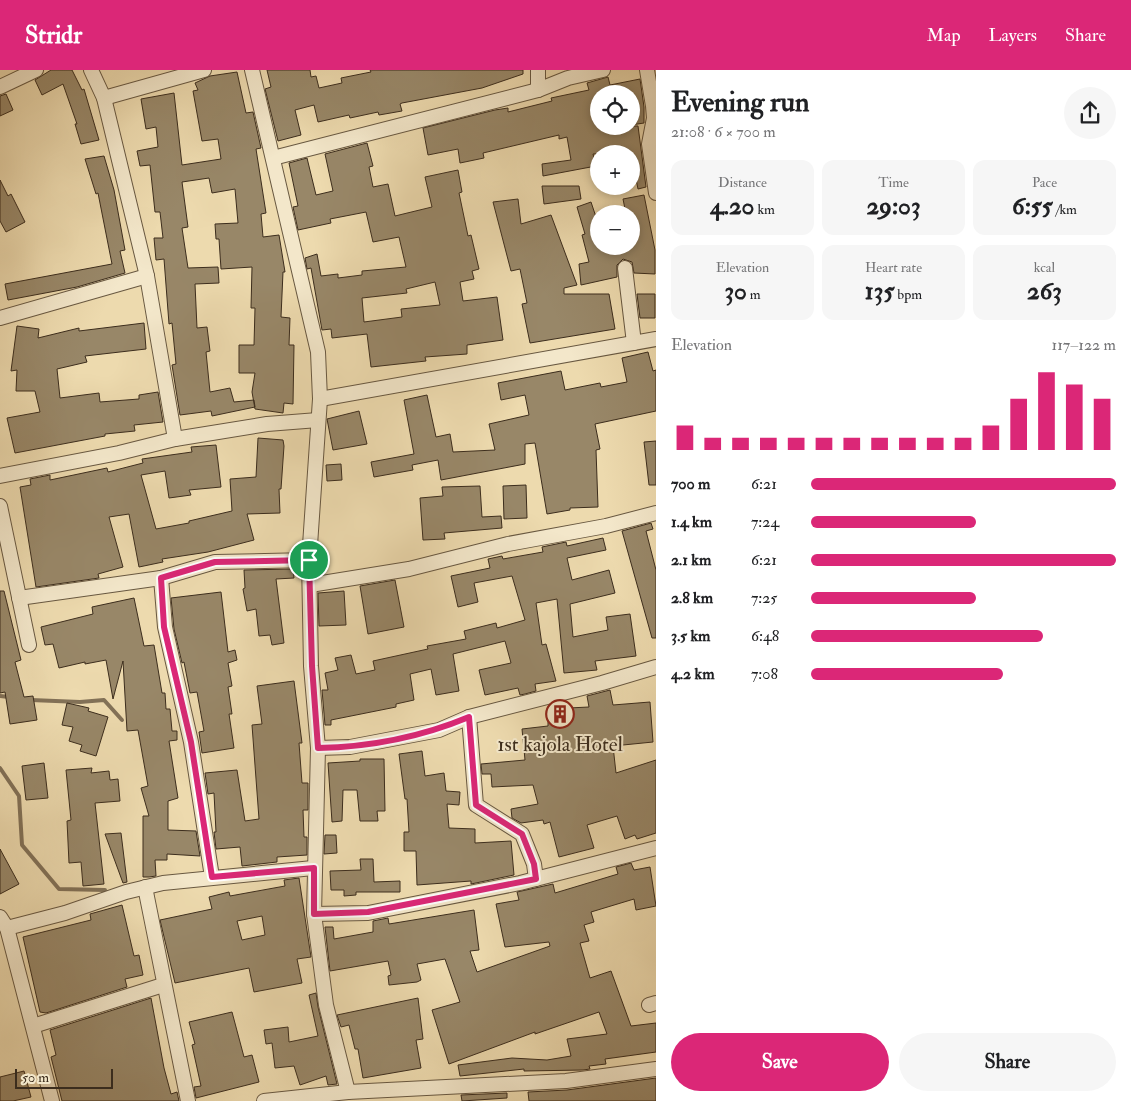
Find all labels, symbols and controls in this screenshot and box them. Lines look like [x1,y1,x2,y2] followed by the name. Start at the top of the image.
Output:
[25,20,82,51] text: Stridr
[927,24,961,47] text: Map
[989,24,1037,47] text: Layers
[1065,24,1106,47] text: Share
[590,85,640,255] map controls
[590,85,640,135] button: locate
[671,85,809,120] text: Evening run
[1064,87,1116,139] button: share
[671,122,776,142] text: 21:08 · 6 × 700 m
[590,145,640,195] button: +
[718,174,767,191] text: Distance
[878,174,909,191] text: Time
[1032,174,1057,191] text: Pace
[710,191,754,222] text: 4.20
[866,191,921,222] text: 29:03
[1012,191,1053,222] text: 6:55
[754,201,775,218] text: km
[1053,201,1077,218] text: /km
[590,205,640,255] button: −
[716,259,769,276] text: Elevation
[865,259,922,276] text: Heart rate
[1034,259,1055,276] text: kcal
[724,276,747,307] text: 30
[865,276,894,307] text: 135
[1027,276,1062,307] text: 263
[747,286,761,303] text: m
[894,286,922,303] text: bpm
[671,335,732,355] text: Elevation
[1051,335,1116,355] text: 117–122 m
[671,474,710,494] text: 700 m
[751,474,777,494] text: 6:21
[671,512,712,532] text: 1.4 km
[751,512,779,532] text: 7:24
[288,539,330,581] pin
[295,546,323,574] icon: arrive
[671,550,711,570] text: 2.1 km
[751,550,777,570] text: 6:21
[671,588,713,608] text: 2.8 km
[751,588,777,608] text: 7:25
[671,626,710,646] text: 3.5 km
[751,626,779,646] text: 6:48
[671,664,715,684] text: 4.2 km
[751,664,778,684] text: 7:08
[545,699,575,729] building icon: 1st kajola Hotel
[497,731,623,758] place label: 1st kajola Hotel
[671,1033,889,1091] button: Save
[899,1033,1116,1091] button: Share
[15,1066,112,1089] scale bar
[22,1069,49,1086] text: 50 m

